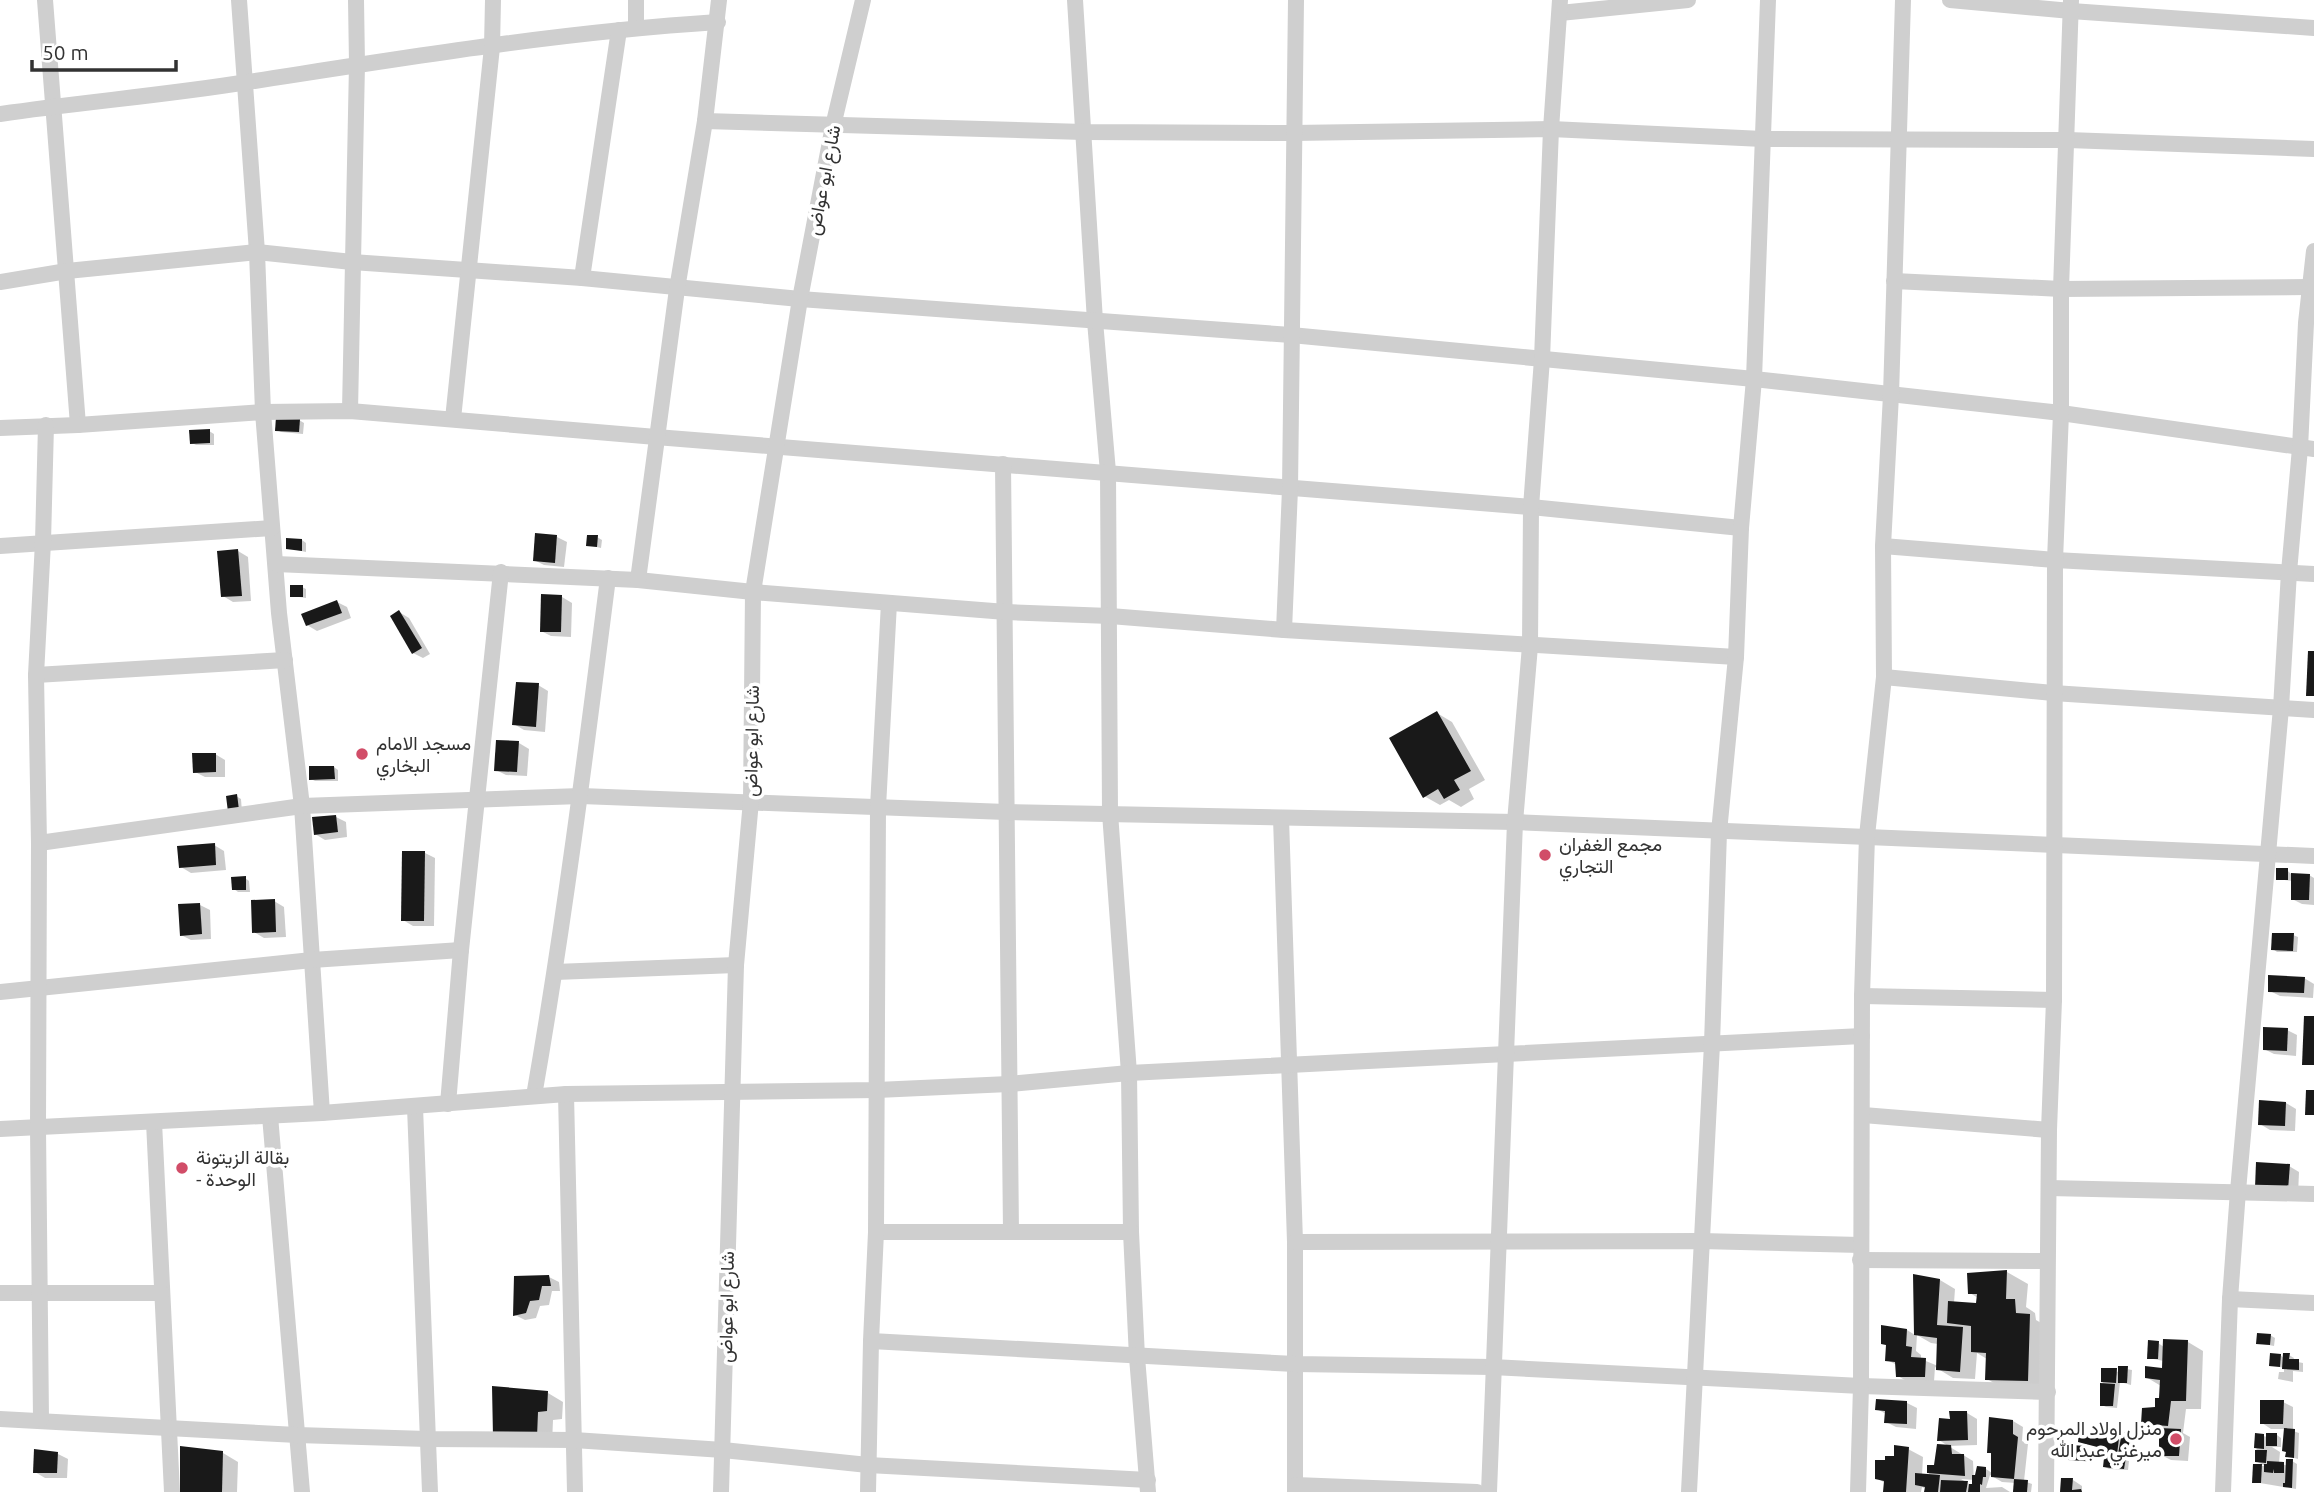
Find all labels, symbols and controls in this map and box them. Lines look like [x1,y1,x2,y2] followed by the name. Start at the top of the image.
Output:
[32,28,175,72] scale bar
[42,40,89,64] text: 50 m
[802,123,846,237] street label: شارع ابو عواض
[739,685,765,797] street label: شارع ابو عواض
[376,732,471,781] place label: مسجد الامام البخاري
[354,746,370,762] marker: مسجد الامام البخاري
[1559,833,1662,882] place label: مجمع الغفران التجاري
[1537,847,1553,863] marker: مجمع الغفران التجاري
[196,1146,289,1191] place label: بقالة الزيتونة - الوحدة
[174,1160,190,1176] marker: بقالة الزيتونة - الوحدة
[714,1251,740,1363] street label: شارع ابو عواض
[2026,1417,2162,1466] place label: منزل اولاد المرحوم ميرغني عبد الله
[2168,1431,2184,1447] marker: منزل اولاد المرحوم ميرغني عبد الله

